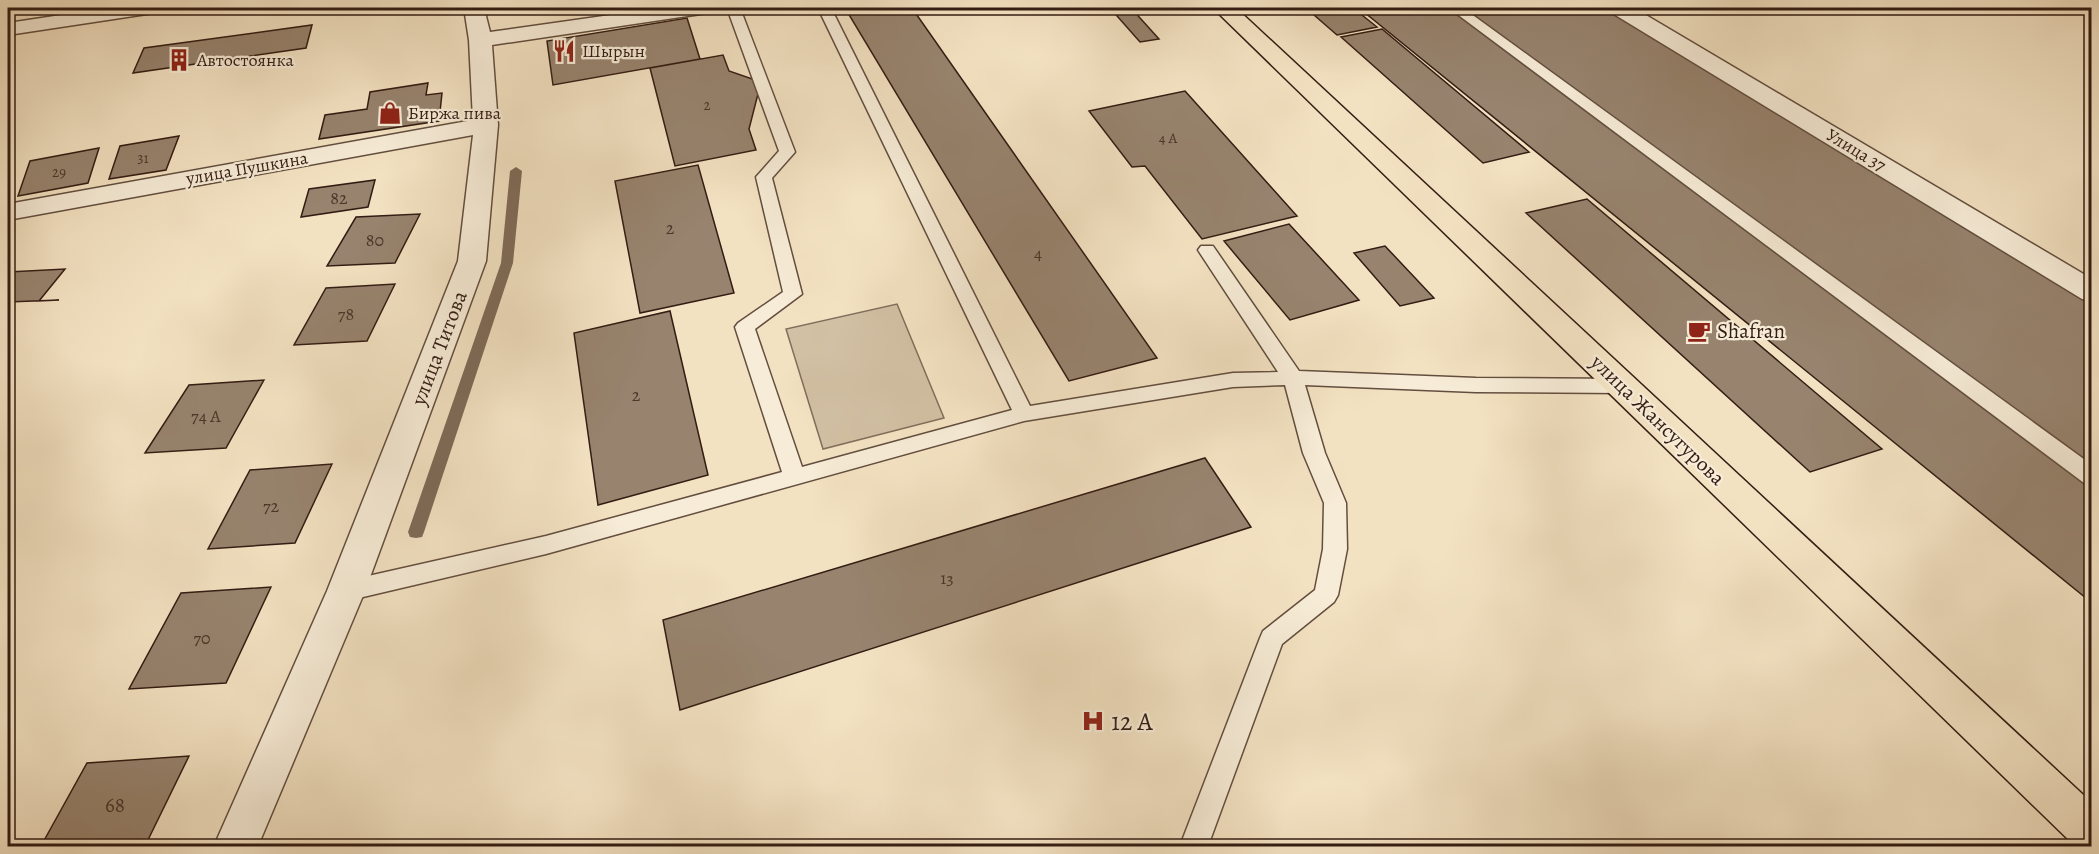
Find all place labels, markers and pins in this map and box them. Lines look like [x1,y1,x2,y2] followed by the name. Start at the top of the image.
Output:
[551,38,577,64] restaurant icon: Шырын
[582,39,645,63] place label: Шырын
[166,47,192,73] building icon: Автостоянка
[196,48,294,72] place label: Автостоянка
[377,100,403,126] shop icon: Биржа пива
[408,101,502,125] place label: Биржа пива
[1717,317,1785,345] place label: Shafran
[1686,318,1712,344] cafe icon: Shafran
[1111,704,1153,739] place label: 12 А
[1080,708,1106,734] hospital icon: 12 А

